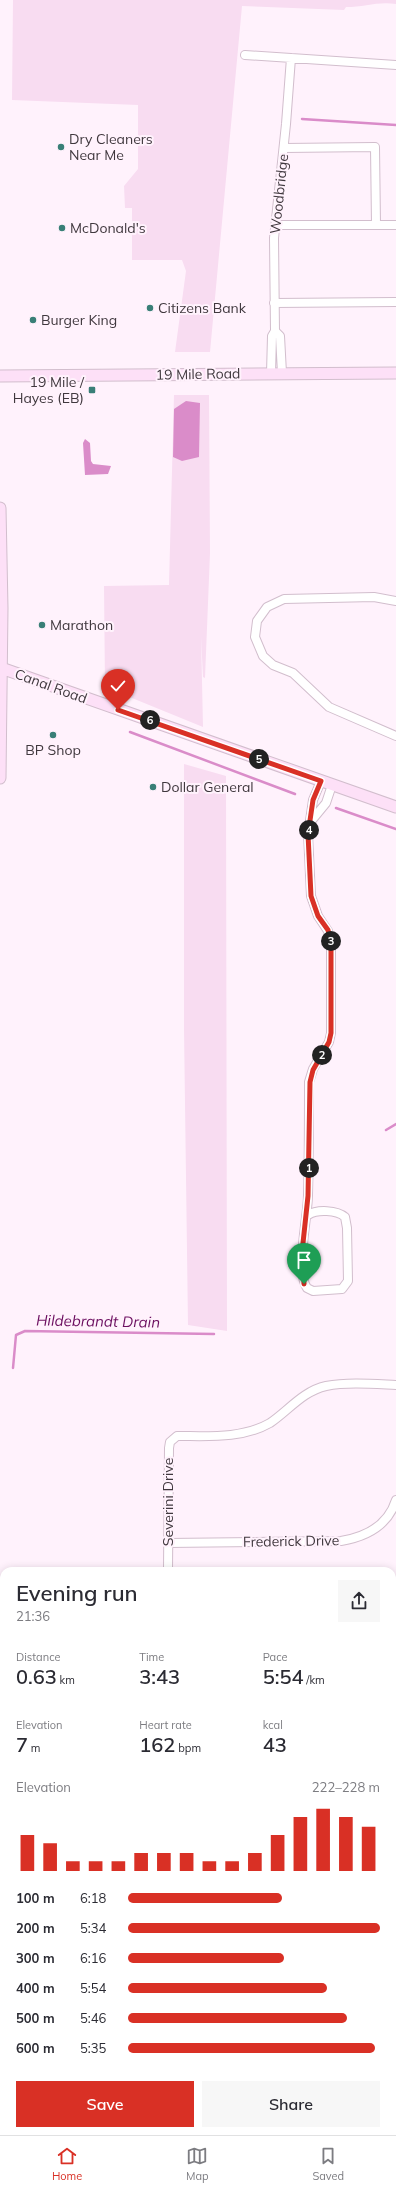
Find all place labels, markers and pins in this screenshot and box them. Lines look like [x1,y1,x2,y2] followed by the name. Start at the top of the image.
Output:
[69,130,153,164] place label: Dry Cleaners Near Me
[56,142,66,152] marker: Dry Cleaners Near Me
[70,219,146,237] place label: McDonald's
[57,223,67,233] marker: McDonald's
[158,299,247,317] place label: Citizens Bank
[145,303,155,313] marker: Citizens Bank
[41,311,117,329] place label: Burger King
[28,315,38,325] marker: Burger King
[13,373,85,407] place label: 19 Mile / Hayes (EB)
[87,385,97,395] marker: 19 Mile / Hayes (EB)
[50,616,113,634] place label: Marathon
[37,620,47,630] marker: Marathon
[101,669,135,710] pin
[140,710,160,730] pin: 6
[48,730,58,740] marker: BP Shop
[25,741,81,759] place label: BP Shop
[249,749,269,769] pin: 5
[161,778,254,796] place label: Dollar General
[148,782,158,792] marker: Dollar General
[299,820,319,840] pin: 4
[321,931,341,951] pin: 3
[312,1045,332,1065] pin: 2
[299,1158,319,1178] pin: 1
[287,1243,321,1284] pin

